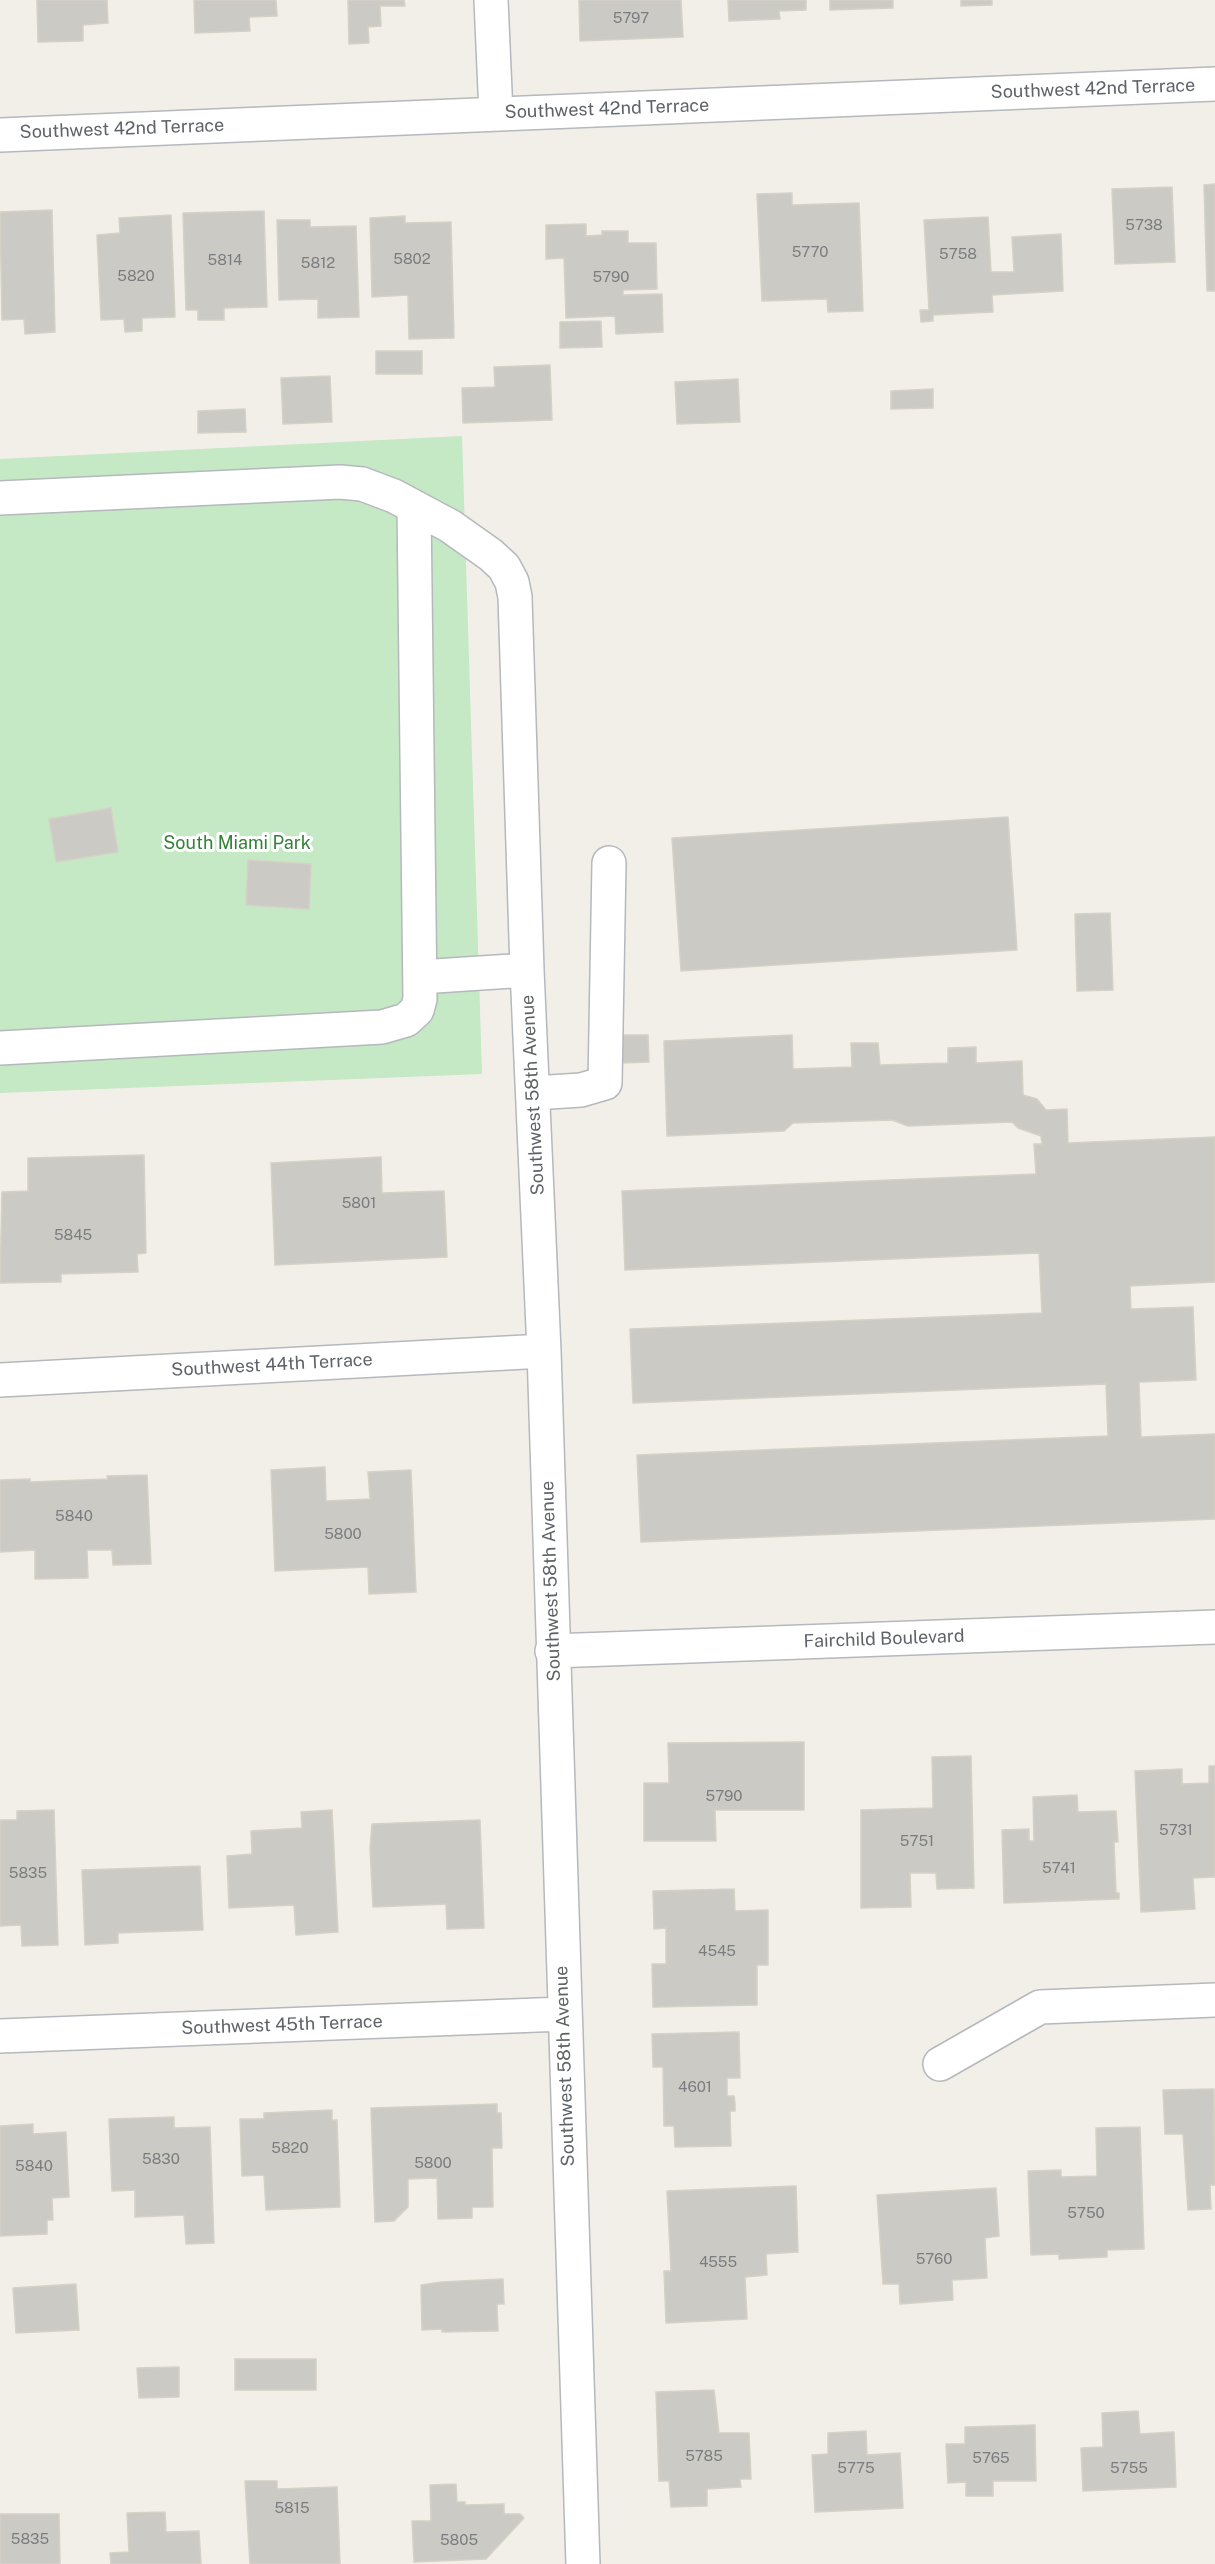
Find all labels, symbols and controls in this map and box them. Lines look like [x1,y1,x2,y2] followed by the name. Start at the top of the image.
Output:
[613,9,649,27] house number: 5797
[990,75,1196,103] street label: Southwest 42nd Terrace
[504,95,710,123] street label: Southwest 42nd Terrace
[19,115,225,143] street label: Southwest 42nd Terrace
[1125,216,1163,234] house number: 5738
[792,243,828,261] house number: 5770
[939,245,977,263] house number: 5758
[393,250,431,268] house number: 5802
[208,251,242,269] house number: 5814
[301,254,335,272] house number: 5812
[117,267,155,285] house number: 5820
[593,268,629,286] house number: 5790
[163,832,311,854] park label: South Miami Park
[517,994,549,1196] street label: Southwest 58th Avenue
[342,1194,376,1212] house number: 5801
[54,1226,92,1244] house number: 5845
[171,1349,373,1381] street label: Southwest 44th Terrace
[537,1480,565,1682] street label: Southwest 58th Avenue
[55,1507,93,1525] house number: 5840
[324,1525,362,1543] house number: 5800
[803,1625,965,1653] street label: Fairchild Boulevard
[706,1787,742,1805] house number: 5790
[1159,1821,1193,1839] house number: 5731
[900,1832,934,1850] house number: 5751
[1042,1859,1076,1877] house number: 5741
[9,1864,47,1882] house number: 5835
[698,1942,736,1960] house number: 4545
[551,1965,579,2167] street label: Southwest 58th Avenue
[181,2011,383,2039] street label: Southwest 45th Terrace
[678,2078,712,2096] house number: 4601
[271,2139,309,2157] house number: 5820
[142,2150,180,2168] house number: 5830
[414,2154,452,2172] house number: 5800
[15,2157,53,2175] house number: 5840
[1067,2204,1105,2222] house number: 5750
[916,2250,952,2268] house number: 5760
[699,2253,737,2271] house number: 4555
[685,2447,723,2465] house number: 5785
[972,2449,1010,2467] house number: 5765
[837,2459,875,2477] house number: 5775
[1110,2459,1148,2477] house number: 5755
[274,2499,310,2517] house number: 5815
[11,2530,49,2548] house number: 5835
[440,2531,478,2549] house number: 5805

